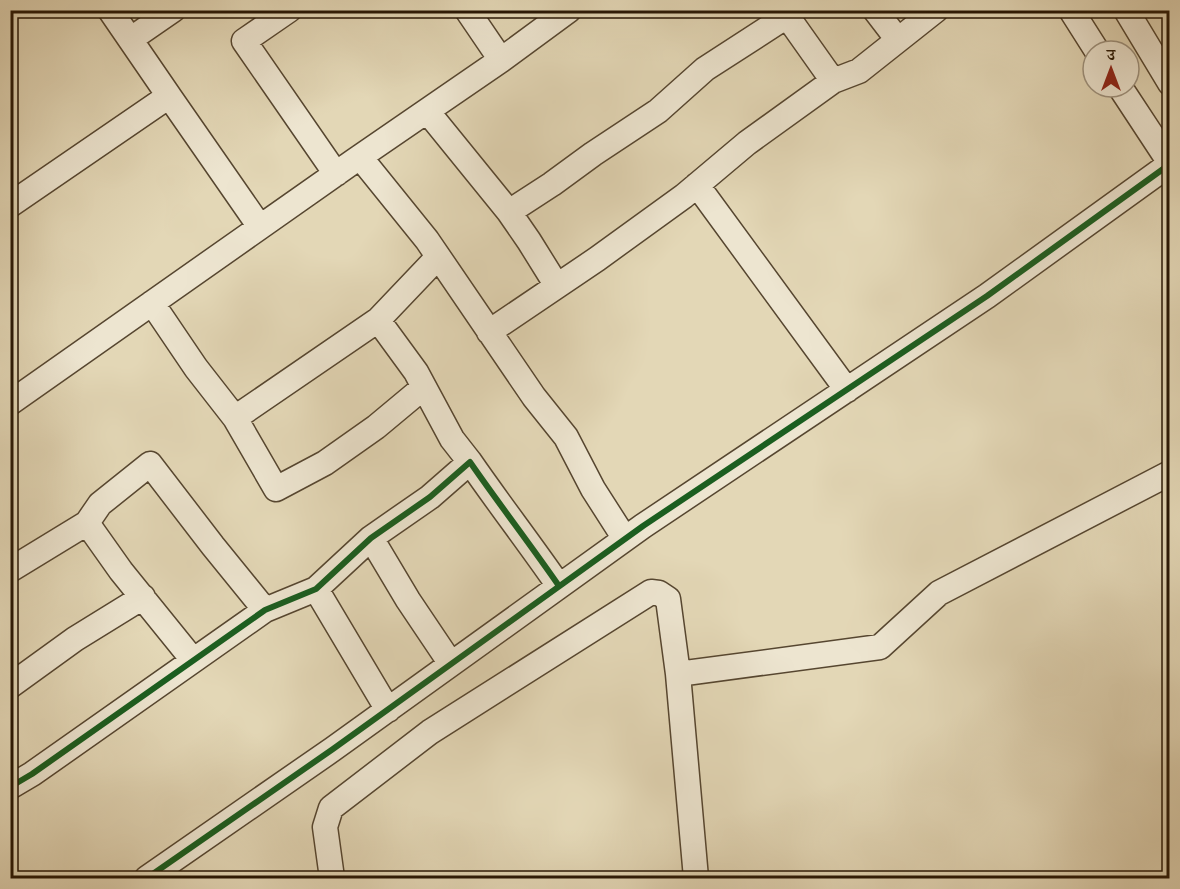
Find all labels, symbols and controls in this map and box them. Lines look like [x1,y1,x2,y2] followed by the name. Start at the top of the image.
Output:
[1081,39,1141,99] north arrow
[1106,45,1117,68] text: उ

